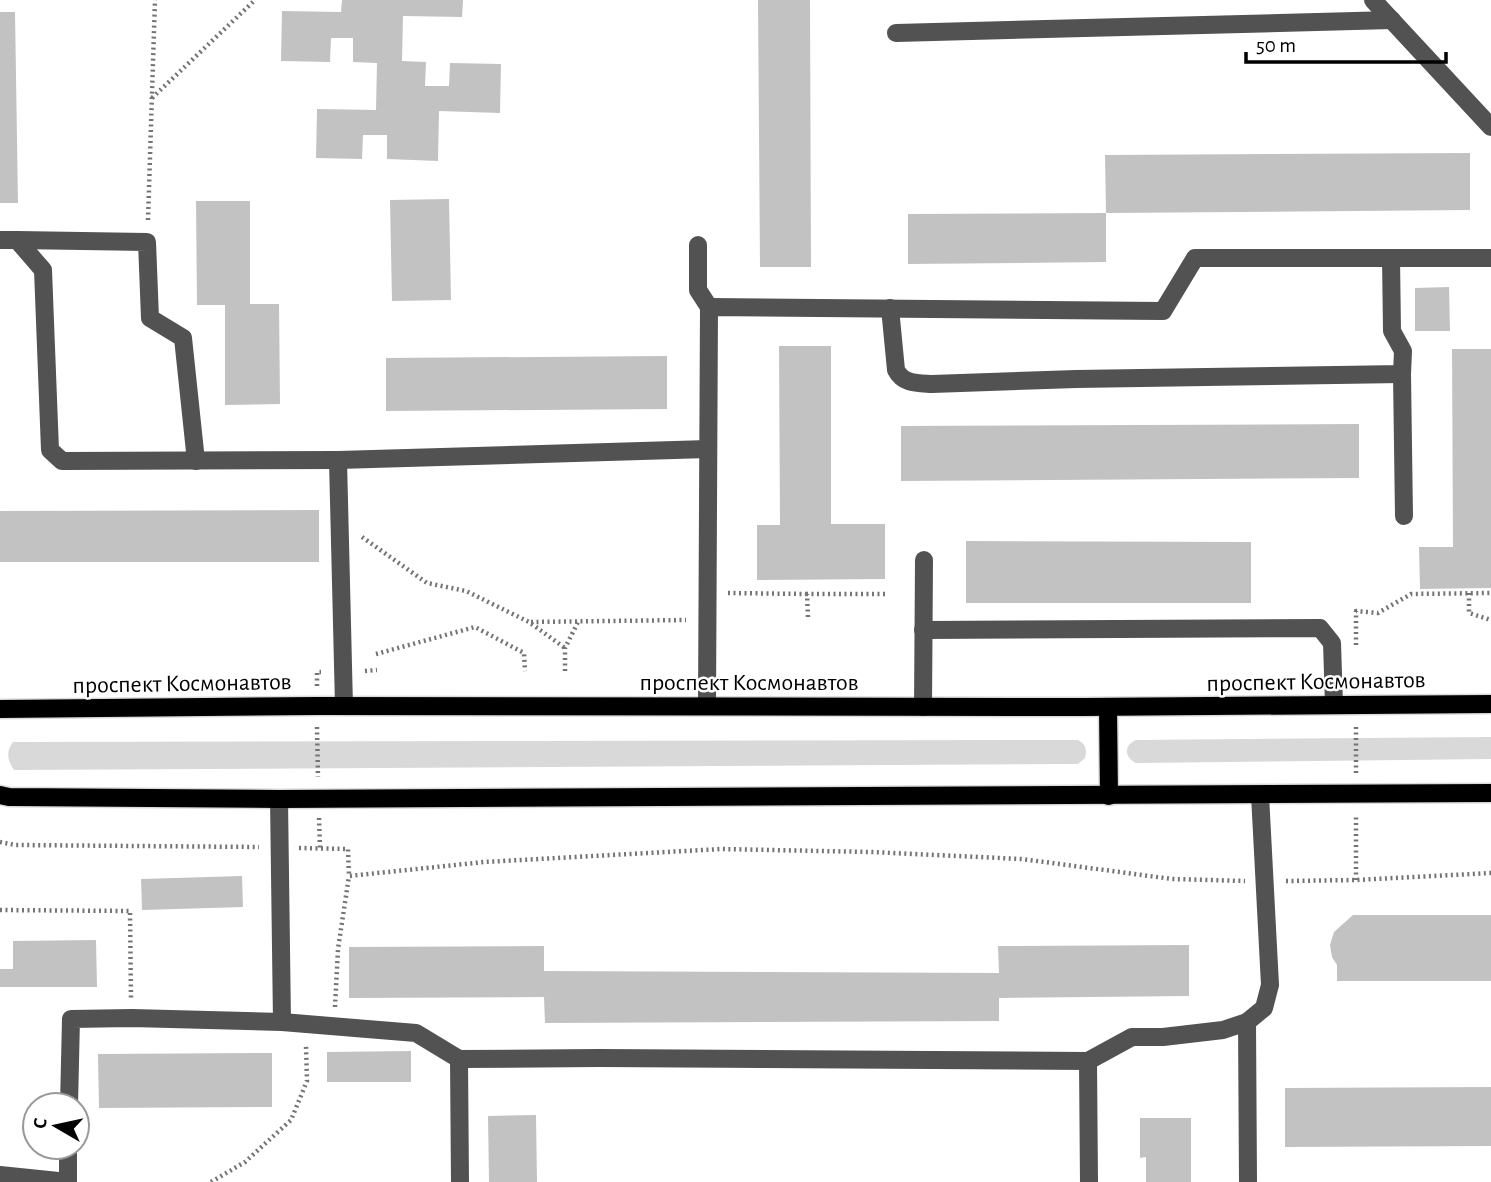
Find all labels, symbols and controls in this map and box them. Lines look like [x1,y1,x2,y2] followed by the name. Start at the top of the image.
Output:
[1246,21,1446,65] scale bar
[1256,35,1296,56] text: 50 m
[1206,668,1426,696] street label: проспект Космонавтов
[72,670,292,698] street label: проспект Космонавтов
[639,671,859,695] street label: проспект Космонавтов
[21,1091,91,1161] north arrow
[30,1117,51,1130] text: С

